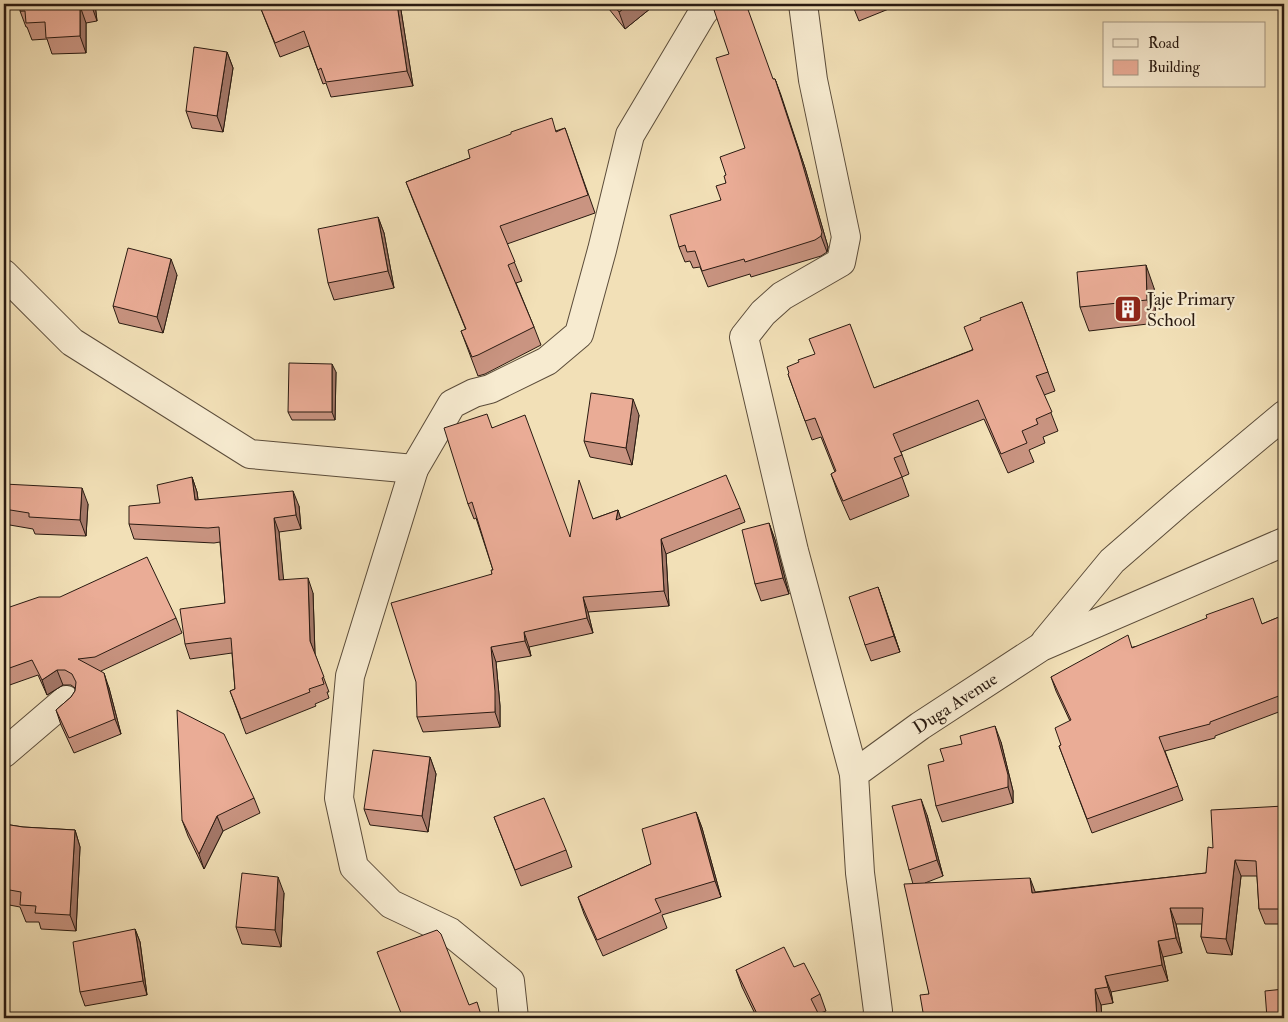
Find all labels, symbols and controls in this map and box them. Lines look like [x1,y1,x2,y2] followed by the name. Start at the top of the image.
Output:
[1103,22,1266,88] legend
[1148,34,1180,53] text: Road
[1148,58,1200,77] text: Building
[1146,288,1236,332] place label: Jaje Primary School
[1113,294,1143,324] building icon: Jaje Primary School
[909,667,1002,739] street label: Duga Avenue

